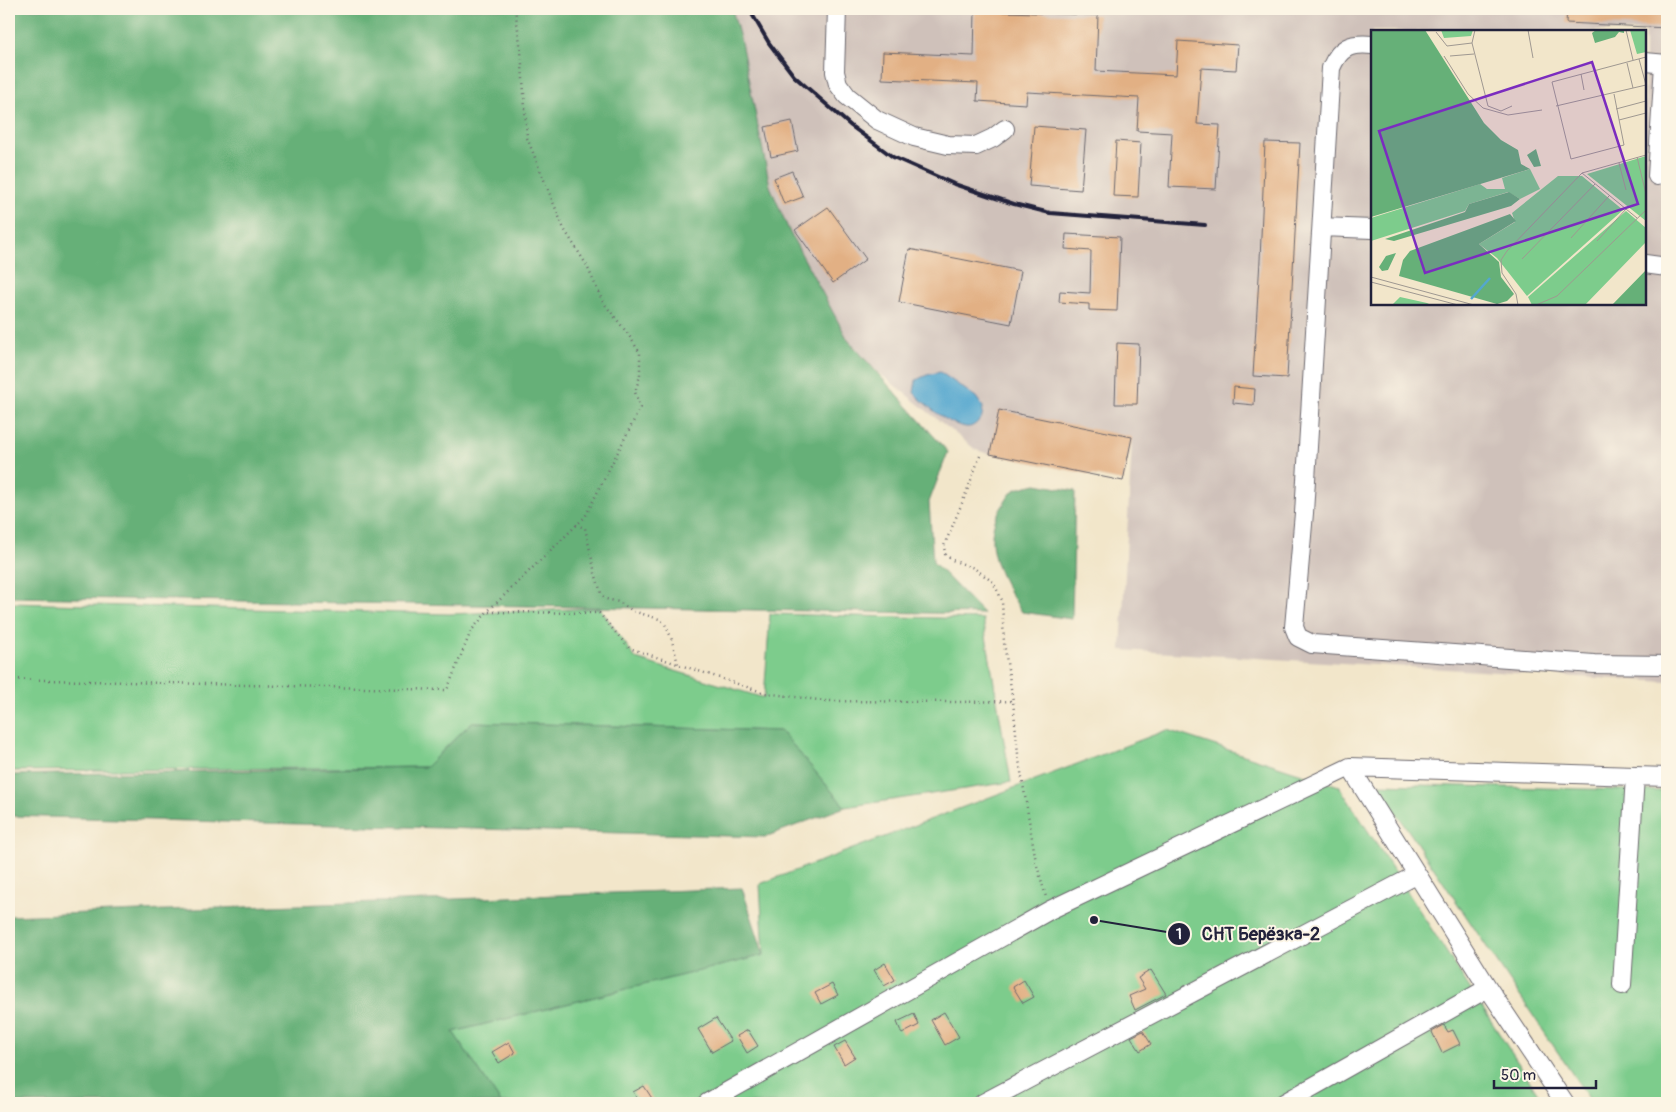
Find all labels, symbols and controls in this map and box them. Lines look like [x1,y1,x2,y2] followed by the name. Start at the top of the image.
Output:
[1371,30,1646,305] inset map
[1167,917,1330,950] callout: СНТ Берёзка-2
[1202,923,1320,946] text: СНТ Берёзка-2
[1176,925,1182,944] text: 1
[1494,1057,1596,1089] scale bar
[1501,1066,1536,1085] text: 50 m

